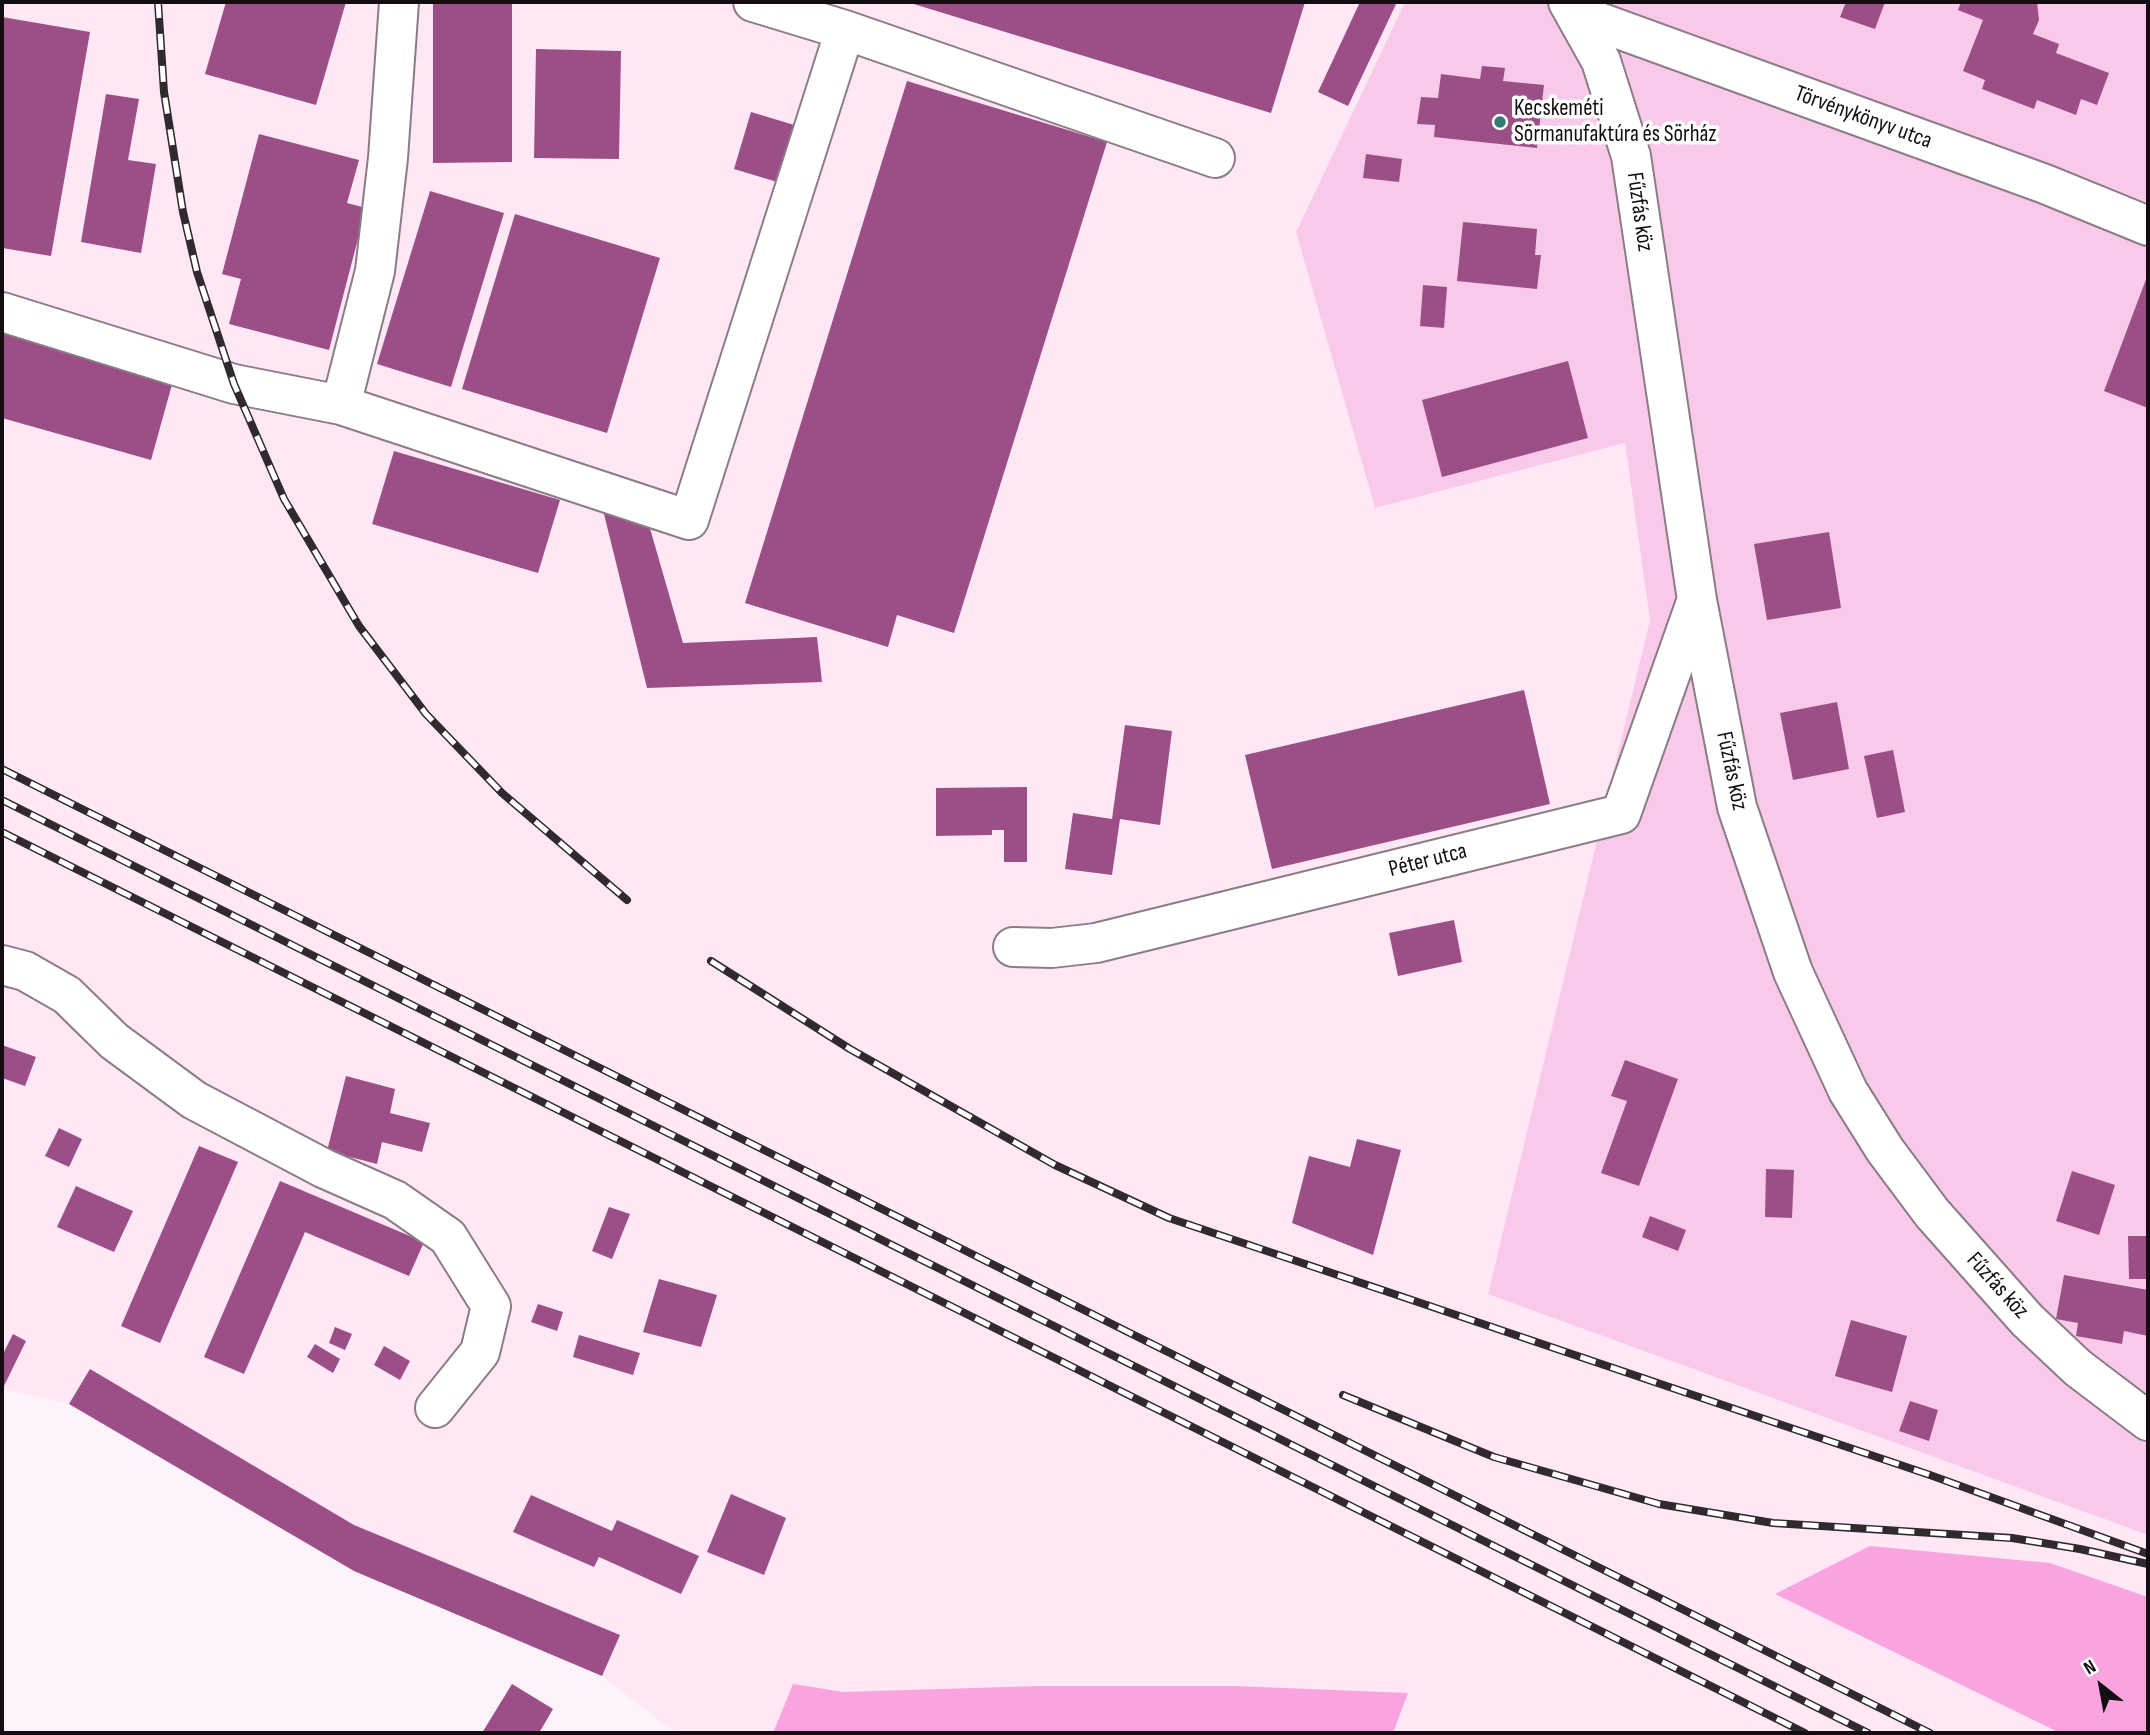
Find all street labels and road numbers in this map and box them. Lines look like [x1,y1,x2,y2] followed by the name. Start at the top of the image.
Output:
[1791,80,1935,156] street label: Törvénykönyv utca
[1620,171,1658,253] street label: Fűzfás köz
[1709,729,1753,813] street label: Fűzfás köz
[1386,838,1470,884] street label: Péter utca
[1960,1247,2034,1325] street label: Fűzfás köz

